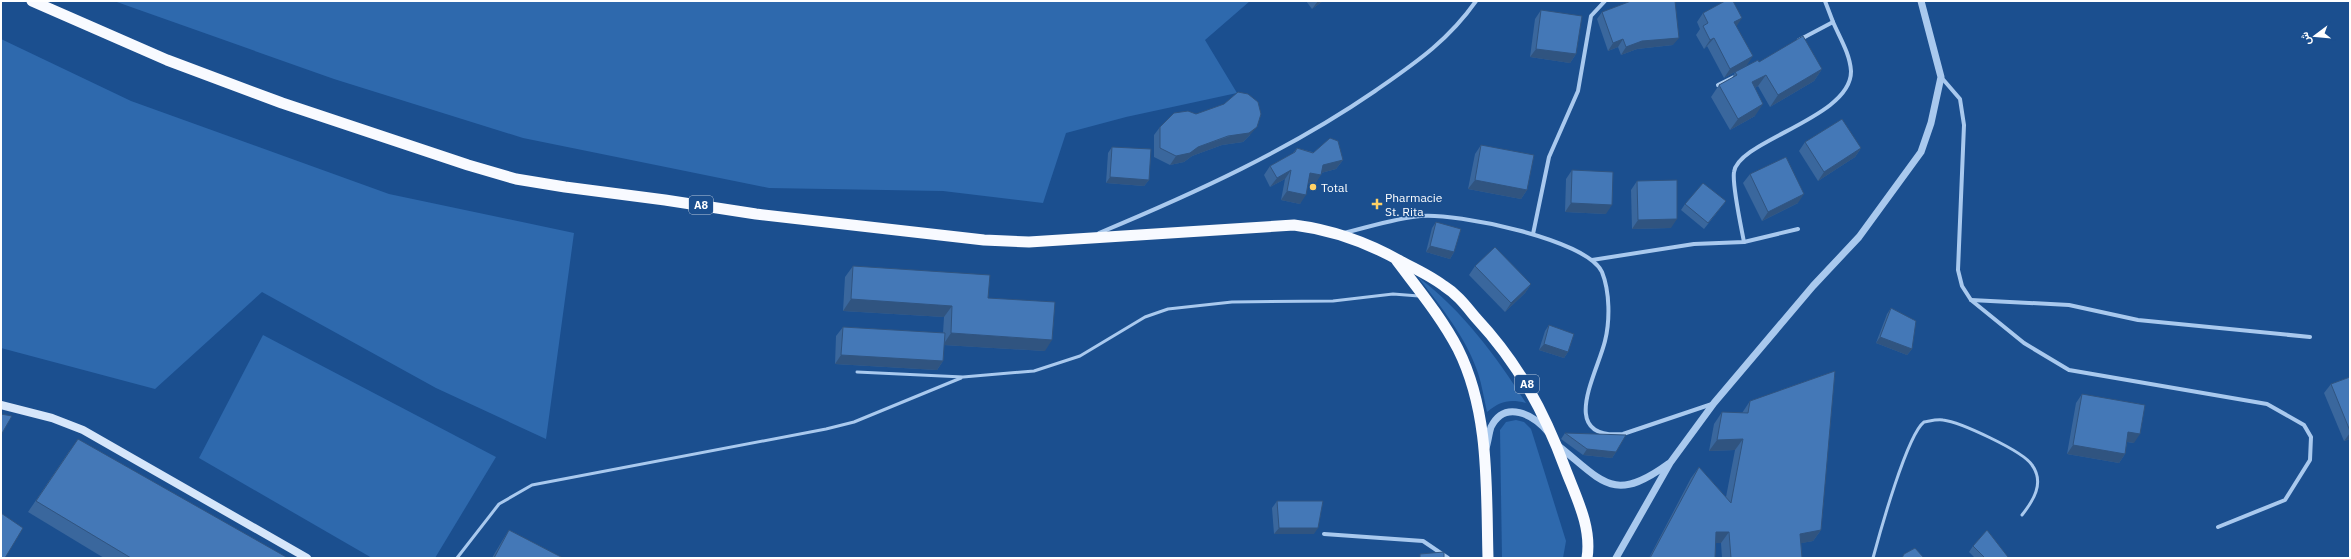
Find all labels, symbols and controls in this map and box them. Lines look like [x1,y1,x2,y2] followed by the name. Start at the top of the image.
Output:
[2295,16,2335,56] north arrow
[2297,30,2314,47] text: ش
[1321,180,1348,195] place label: Total
[1308,182,1318,192] marker: Total
[1385,190,1443,219] place label: Pharmacie St. Rita
[689,196,713,214] road number: A8
[1372,199,1382,209] marker: Pharmacie St. Rita
[1515,375,1539,393] road number: A8

